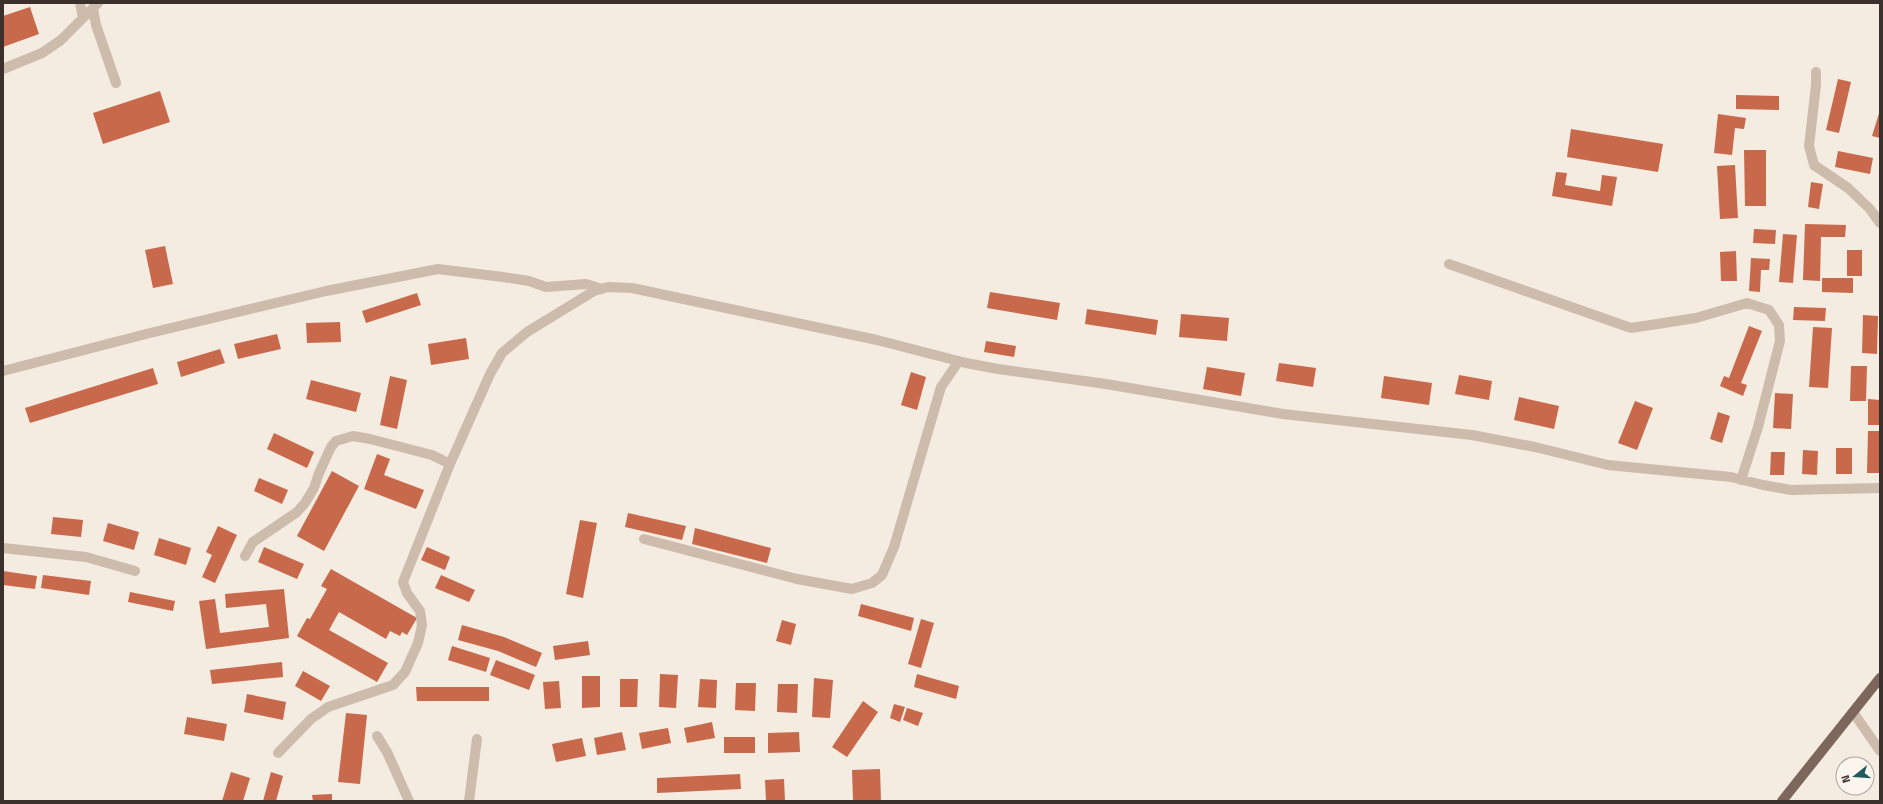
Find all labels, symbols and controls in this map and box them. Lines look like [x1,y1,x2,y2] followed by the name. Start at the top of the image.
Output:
[1835,756,1875,796] north arrow
[1837,773,1854,785] text: N

